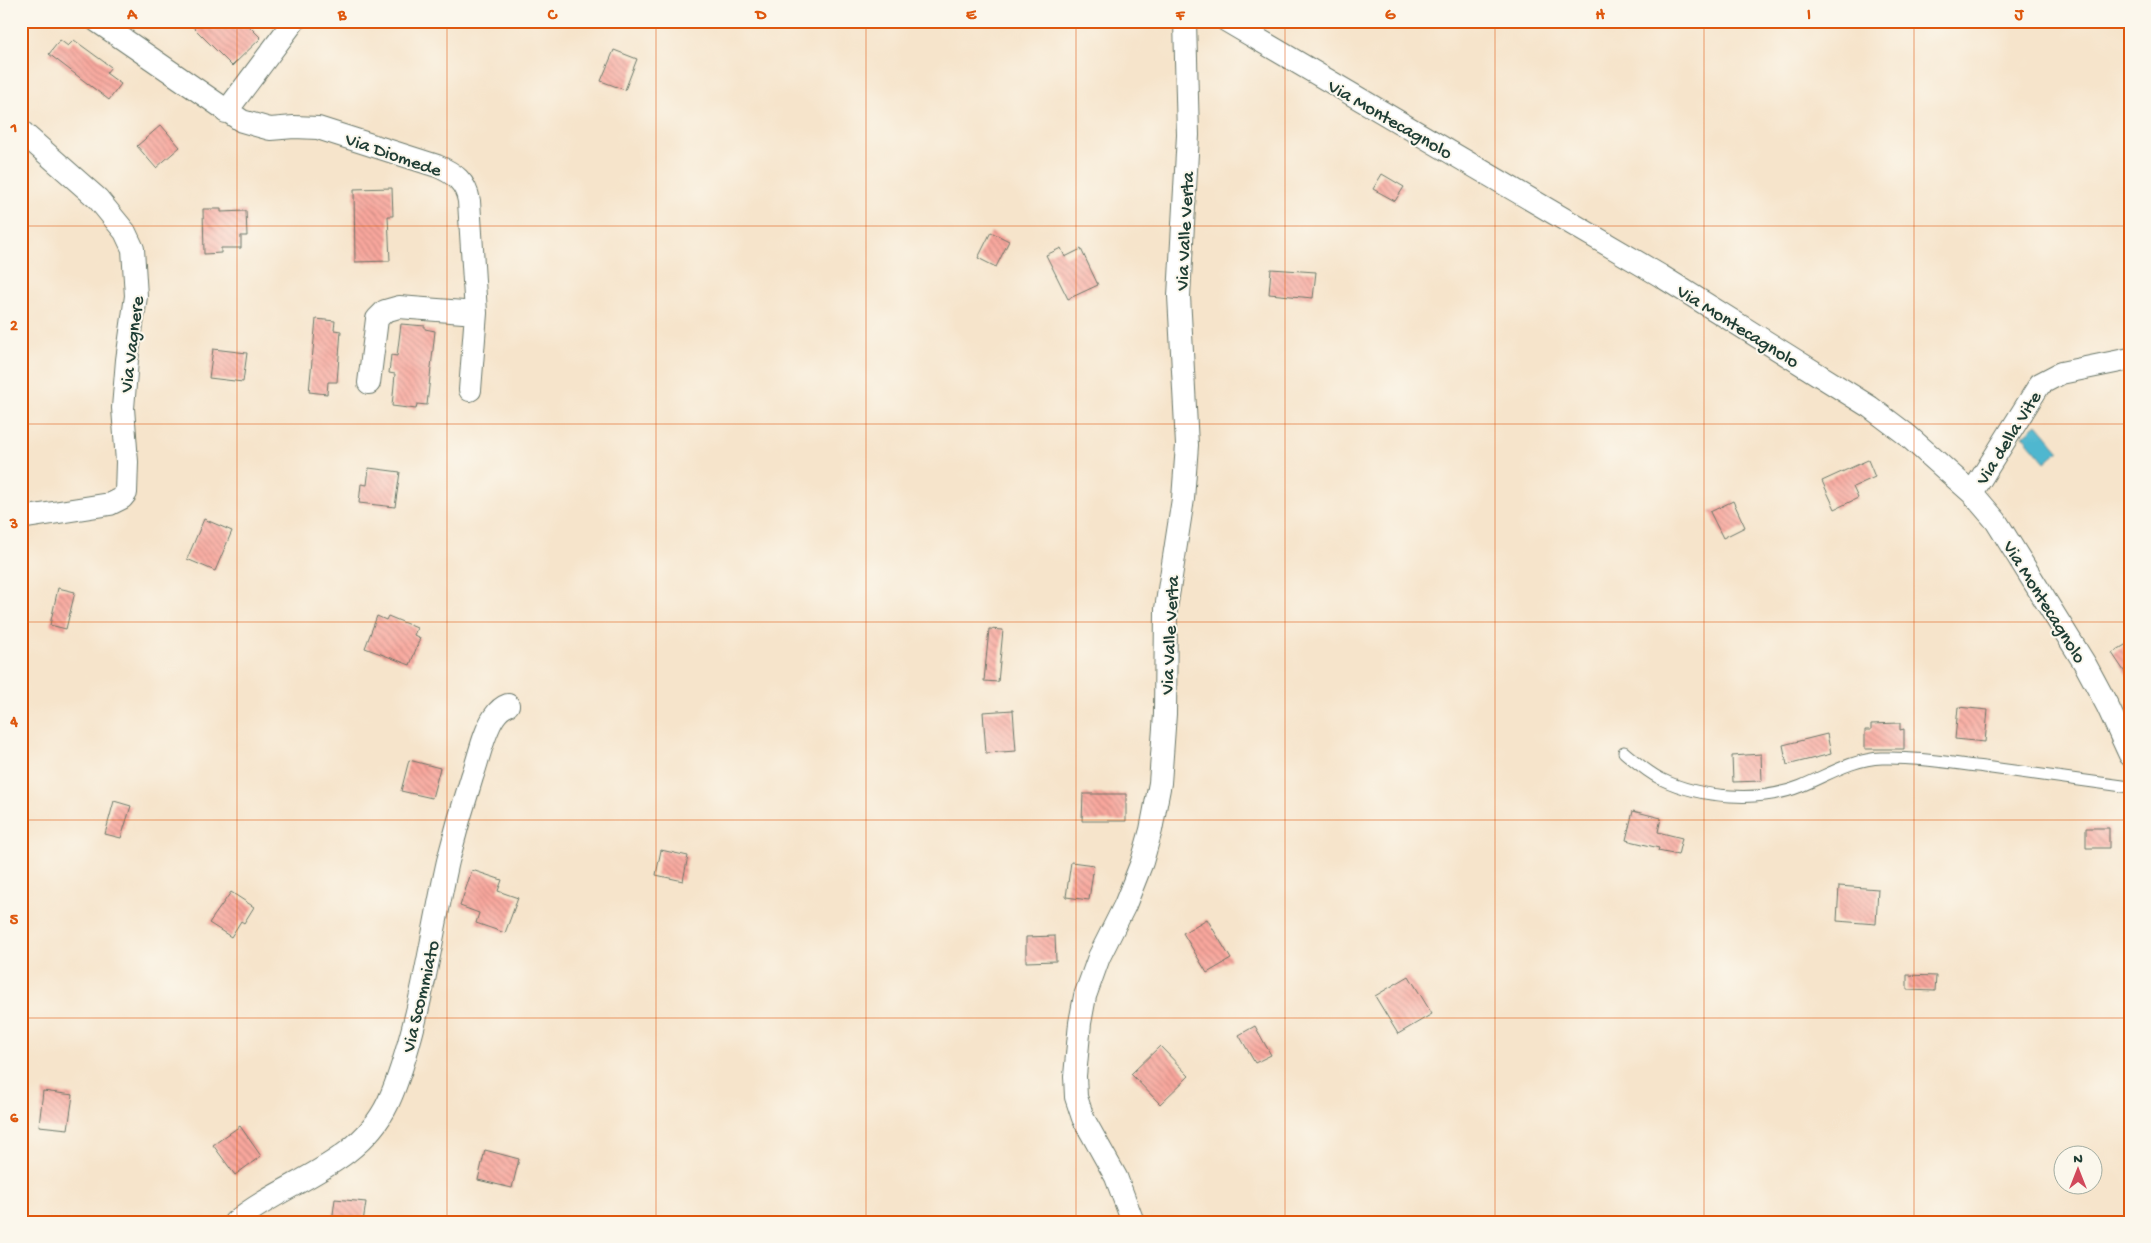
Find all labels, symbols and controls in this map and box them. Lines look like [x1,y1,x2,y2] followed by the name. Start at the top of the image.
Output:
[126,7,138,26] text: A
[337,7,347,26] text: B
[547,7,558,26] text: C
[754,7,767,26] text: D
[966,7,977,26] text: E
[1175,7,1186,26] text: F
[1385,7,1396,26] text: G
[1595,7,1605,26] text: H
[1807,7,1811,26] text: I
[2014,7,2025,26] text: J
[1322,76,1456,166] street label: Via Montecagnolo
[10,120,17,139] text: 1
[341,129,444,184] street label: Via Diomede
[1172,170,1201,292] street label: Via Valle Verta
[1671,281,1803,375] street label: Via Montecagnolo
[116,295,151,395] street label: Via Vagnere
[10,318,18,337] text: 2
[1972,388,2048,491] street label: Via della Vite
[9,516,18,535] text: 3
[1996,536,2090,668] street label: Via Montecagnolo
[1157,574,1186,696] street label: Via Valle Verta
[9,714,18,733] text: 4
[10,912,19,931] text: 5
[398,938,446,1056] street label: Via Scommiato
[10,1110,19,1129] text: 6
[2054,1146,2104,1196] north arrow
[2073,1151,2083,1168] text: N

